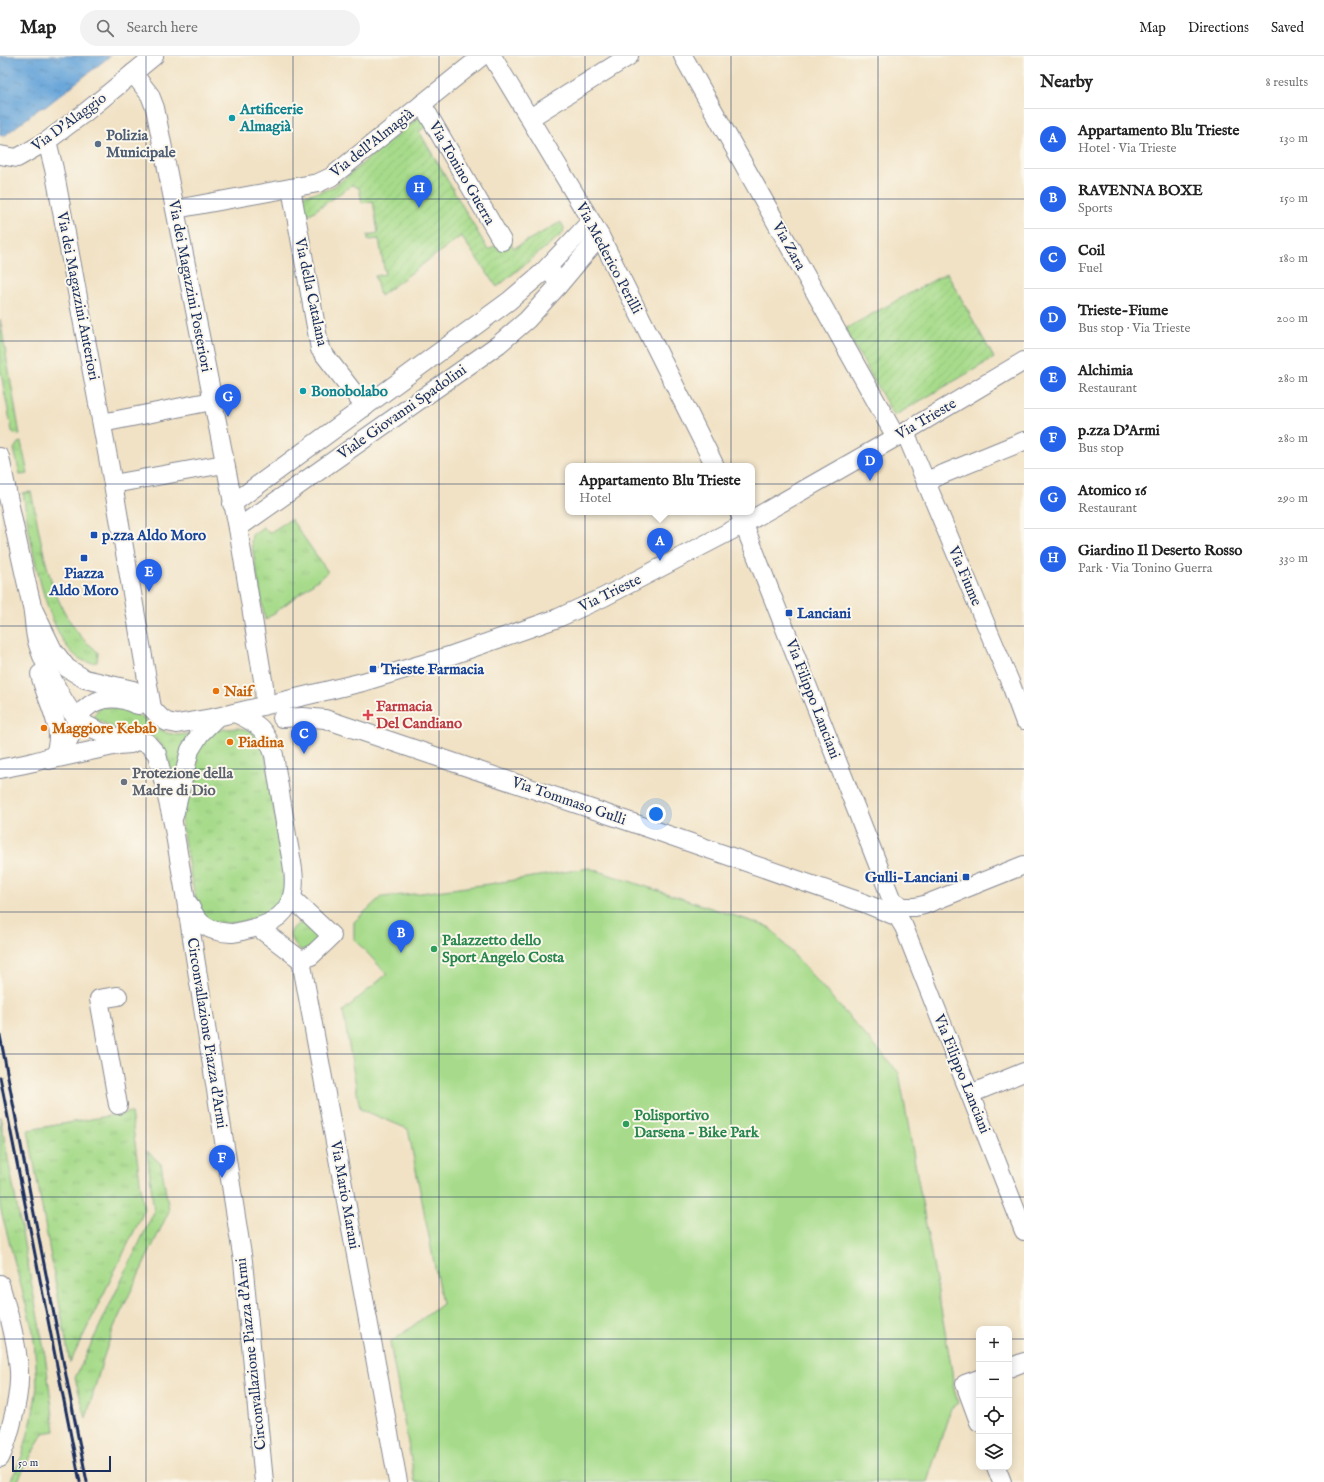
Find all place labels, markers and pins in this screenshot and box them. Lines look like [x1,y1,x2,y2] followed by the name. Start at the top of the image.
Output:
[239,100,303,136] place label: Artificerie Almagià
[227,113,237,123] marker: Artificerie Almagià
[106,126,176,162] place label: Polizia Municipale
[93,139,103,149] marker: Polizia Municipale
[406,175,432,208] pin: H
[311,382,388,401] place label: Bonobolabo
[215,384,241,417] pin: G
[298,386,308,396] marker: Bonobolabo
[857,448,883,481] pin: D
[101,526,206,545] place label: p.zza Aldo Moro
[647,528,673,561] pin: A
[89,530,99,540] marker: p.zza Aldo Moro
[79,553,89,563] marker: Piazza Aldo Moro
[136,559,162,592] pin: E
[48,564,119,600] place label: Piazza Aldo Moro
[797,604,851,623] place label: Lanciani
[784,608,794,618] marker: Lanciani
[380,660,485,679] place label: Trieste Farmacia
[368,664,378,674] marker: Trieste Farmacia
[223,682,255,701] place label: Naif
[211,686,221,696] marker: Naif
[376,697,462,733] place label: Farmacia Del Candiano
[363,710,373,720] marker: Farmacia Del Candiano
[52,719,157,738] place label: Maggiore Kebab
[291,721,317,754] pin: C
[39,723,49,733] marker: Maggiore Kebab
[238,733,284,752] place label: Piadina
[225,737,235,747] marker: Piadina
[132,764,233,800] place label: Protezione della Madre di Dio
[119,777,129,787] marker: Protezione della Madre di Dio
[865,868,958,887] place label: Gulli-Lanciani
[961,872,971,882] marker: Gulli-Lanciani
[388,920,414,953] pin: B
[442,931,565,967] place label: Palazzetto dello Sport Angelo Costa
[429,944,439,954] marker: Palazzetto dello Sport Angelo Costa
[634,1106,760,1142] place label: Polisportivo Darsena - Bike Park
[621,1119,631,1129] marker: Polisportivo Darsena - Bike Park
[209,1145,235,1178] pin: F

